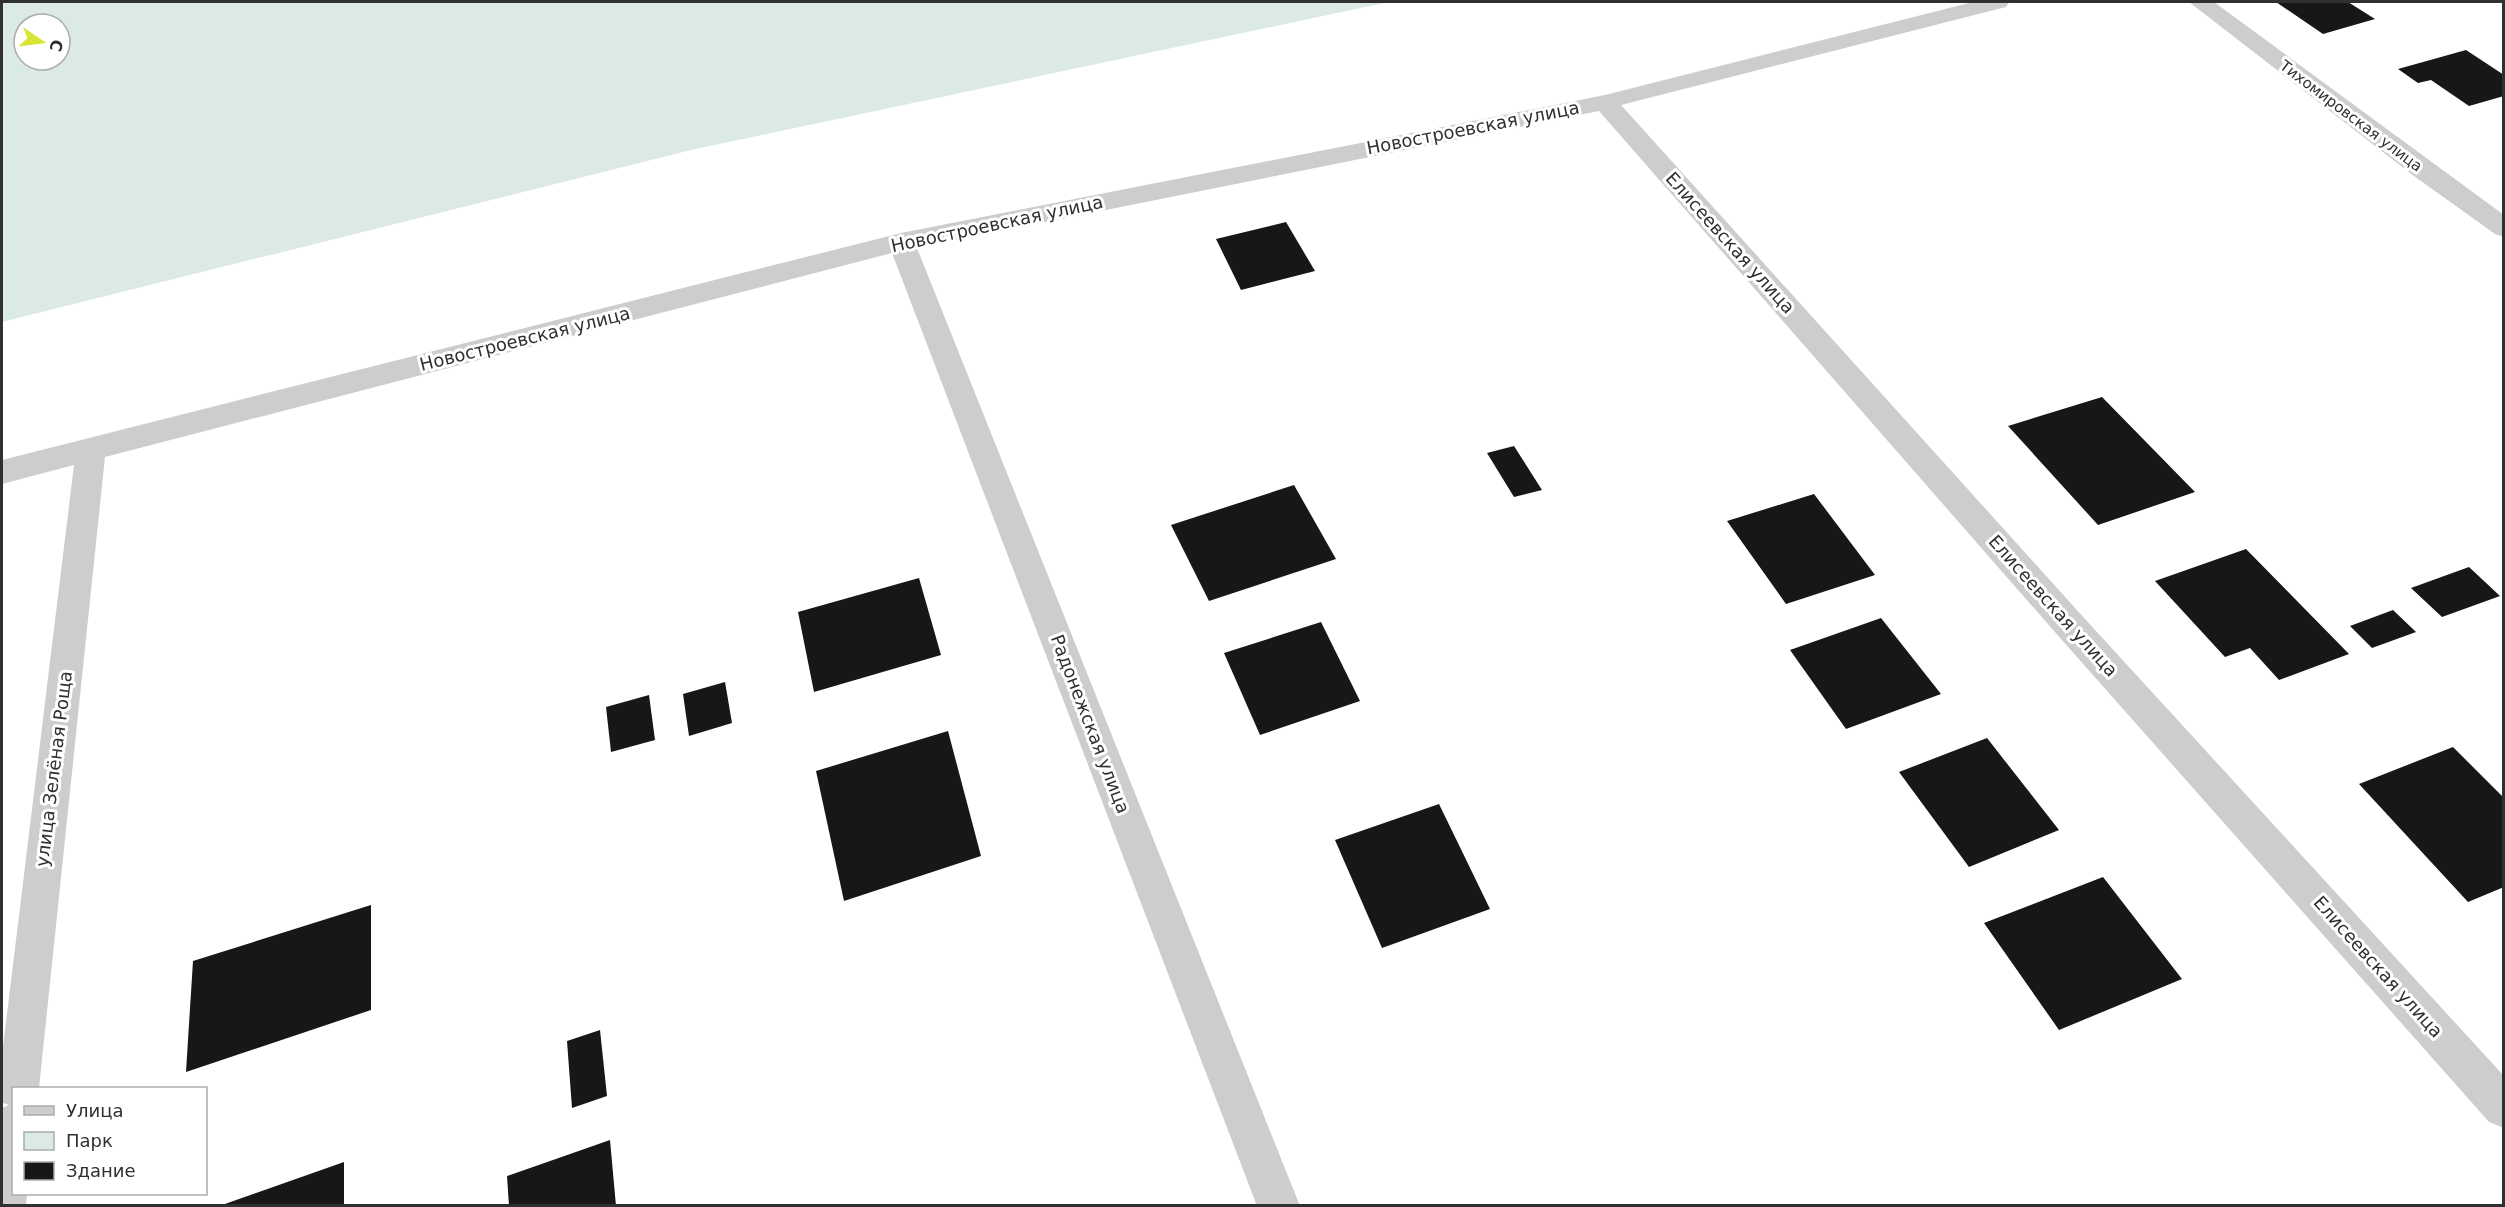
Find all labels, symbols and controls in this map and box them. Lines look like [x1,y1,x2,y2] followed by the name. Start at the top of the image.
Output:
[12,12,72,72] north arrow
[45,38,67,54] text: С
[2276,56,2426,175] street label: Тихомировская улица
[1365,97,1581,158] street label: Новостроевская улица
[1661,168,1799,318] street label: Елисеевская улица
[889,191,1105,256] street label: Новостроевская улица
[417,302,632,375] street label: Новостроевская улица
[1984,531,2122,681] street label: Елисеевская улица
[1047,631,1134,816] street label: Радонежская улица
[31,670,76,868] street label: улица Зелёная Роща
[2309,892,2447,1042] street label: Елисеевская улица
[12,1087,207,1195] legend
[66,1100,123,1121] text: Улица
[66,1130,113,1151] text: Парк
[66,1160,136,1181] text: Здание

